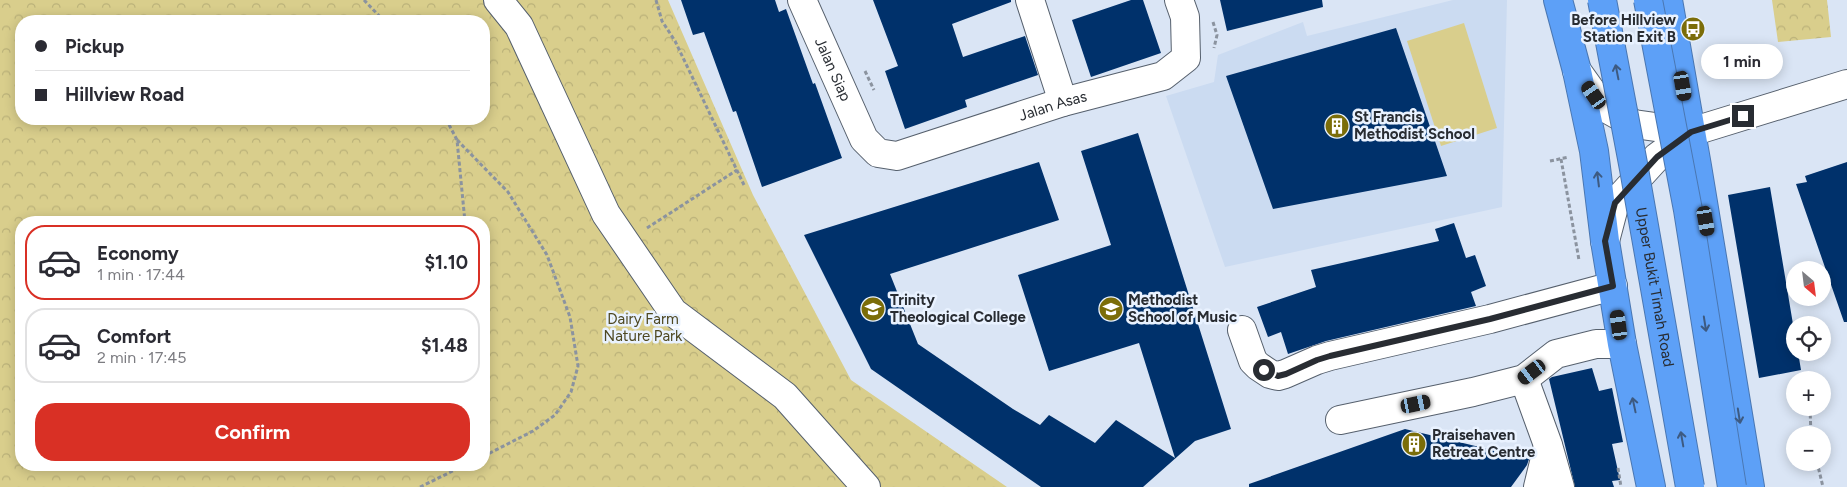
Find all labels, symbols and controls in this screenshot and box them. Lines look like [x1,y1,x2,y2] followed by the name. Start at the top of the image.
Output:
[1571,11,1676,46] place label: Before Hillview Station Exit B
[1680,16,1706,42] bus stop icon: Before Hillview Station Exit B
[65,35,124,58] text: Pickup
[811,35,855,104] street label: Jalan Siap
[1702,44,1784,78] callout: 1 min
[1723,52,1761,71] text: 1 min
[1611,65,1621,81] one-way arrow
[1673,70,1692,102] car
[1579,78,1608,112] car
[65,83,184,106] text: Hillview Road
[1017,87,1089,125] street label: Jalan Asas
[1732,105,1754,127] route end
[1354,108,1475,143] place label: St Francis Methodist School
[1324,113,1350,139] building icon: St Francis Methodist School
[1593,171,1603,187] one-way arrow
[1696,205,1715,237] car
[1632,206,1678,368] street label: Upper Bukit Timah Road
[37,240,82,285] icon: car
[97,242,179,265] text: Economy
[424,251,468,274] text: $1.10
[1786,261,1831,306] north arrow
[1786,261,1831,471] map controls
[97,265,185,284] text: 1 min · 17:44
[890,291,1026,326] place label: Trinity Theological College
[1128,291,1237,326] place label: Methodist School of Music
[860,296,886,322] school or university icon: Trinity Theological College
[1098,296,1124,322] school or university icon: Methodist School of Music
[1609,309,1628,341] car
[604,310,683,345] park label: Dairy Farm Nature Park
[1701,315,1711,331] one-way arrow
[1786,316,1831,361] button: locate
[37,323,82,368] icon: car
[97,325,172,348] text: Comfort
[421,334,468,357] text: $1.48
[97,348,187,367] text: 2 min · 17:45
[1515,357,1548,387] car
[1253,359,1275,381] route start
[1786,371,1831,416] button: +
[1399,394,1432,414] car
[1629,397,1639,413] one-way arrow
[35,403,470,461] button: Confirm
[1734,408,1744,424] one-way arrow
[1432,426,1536,461] place label: Praisehaven Retreat Centre
[1786,426,1831,471] button: −
[1401,431,1427,457] building icon: Praisehaven Retreat Centre
[1677,431,1686,447] one-way arrow

